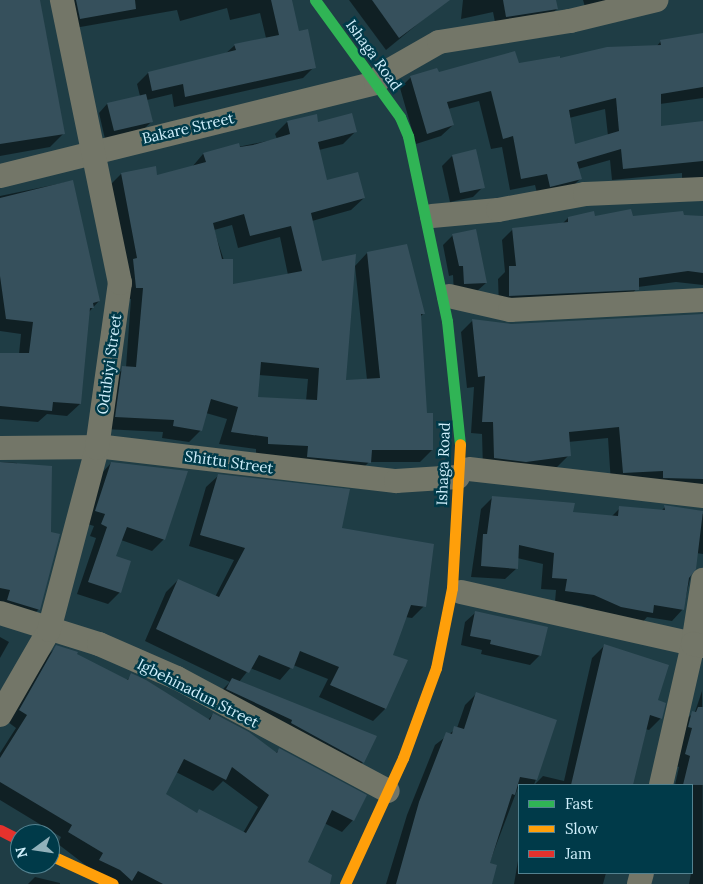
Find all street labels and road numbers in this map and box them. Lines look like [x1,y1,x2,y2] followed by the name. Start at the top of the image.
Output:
[342,16,406,94] street label: Ishaga Road
[140,109,236,147] street label: Bakare Street
[93,313,125,415] street label: Odubiyi Street
[433,422,453,506] street label: Ishaga Road
[184,447,274,477] street label: Shittu Street
[134,655,262,731] street label: Igbehinadun Street

